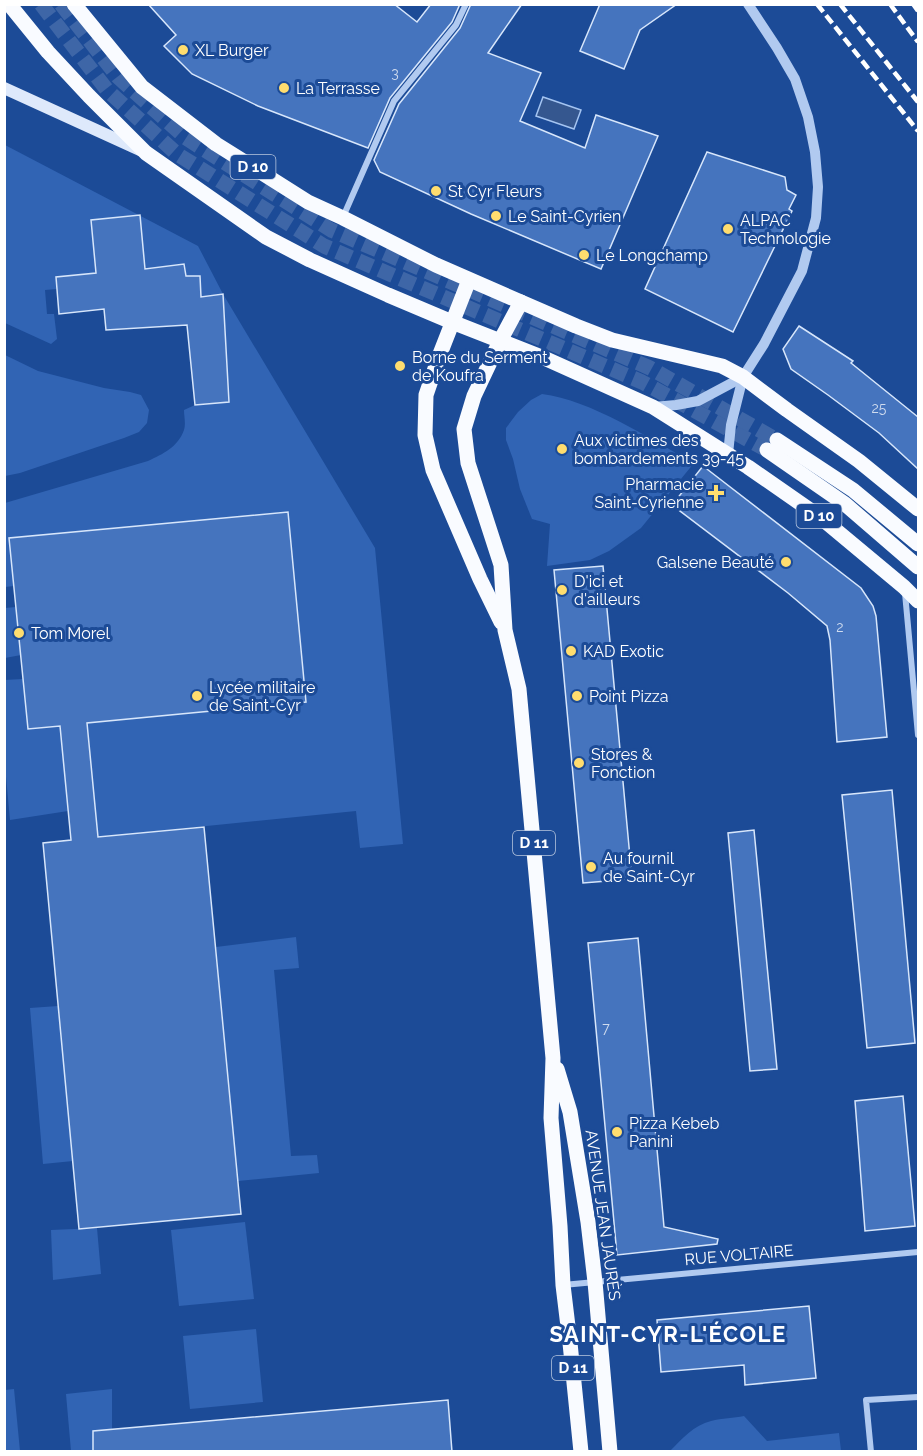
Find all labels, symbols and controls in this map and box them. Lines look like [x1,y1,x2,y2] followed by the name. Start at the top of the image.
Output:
[195,41,269,60] place label: XL Burger
[176,43,190,57] marker: XL Burger
[391,65,399,81] house number: 3
[296,79,380,98] place label: La Terrasse
[277,81,291,95] marker: La Terrasse
[230,155,276,179] road number: D 10
[448,182,542,201] place label: St Cyr Fleurs
[429,184,443,198] marker: St Cyr Fleurs
[508,207,621,226] place label: Le Saint-Cyrien
[489,209,503,223] marker: Le Saint-Cyrien
[740,211,831,248] place label: ALPAC Technologie
[721,222,735,236] marker: ALPAC Technologie
[596,246,708,265] place label: Le Longchamp
[577,248,591,262] marker: Le Longchamp
[412,348,548,385] place label: Borne du Serment de Koufra
[393,359,407,373] marker: Borne du Serment de Koufra
[872,400,887,416] house number: 25
[574,431,744,468] place label: Aux victimes des bombardements 39-45
[555,442,569,456] marker: Aux victimes des bombardements 39-45
[595,475,704,512] place label: Pharmacie Saint-Cyrienne
[709,486,723,500] marker: Pharmacie Saint-Cyrienne
[796,504,842,528] road number: D 10
[657,553,774,572] place label: Galsene Beauté
[779,555,793,569] marker: Galsene Beauté
[574,572,640,609] place label: D'ici et d'ailleurs
[555,583,569,597] marker: D'ici et d'ailleurs
[836,619,844,635] house number: 2
[31,624,110,643] place label: Tom Morel
[12,626,26,640] marker: Tom Morel
[583,642,664,661] place label: KAD Exotic
[564,644,578,658] marker: KAD Exotic
[209,678,315,715] place label: Lycée militaire de Saint-Cyr
[589,687,668,706] place label: Point Pizza
[190,689,204,703] marker: Lycée militaire de Saint-Cyr
[570,689,584,703] marker: Point Pizza
[591,745,655,782] place label: Stores & Fonction
[572,756,586,770] marker: Stores & Fonction
[513,831,555,855] road number: D 11
[603,849,695,886] place label: Au fournil de Saint-Cyr
[584,860,598,874] marker: Au fournil de Saint-Cyr
[602,1020,610,1036] house number: 7
[629,1114,719,1151] place label: Pizza Kebeb Panini
[610,1125,624,1139] marker: Pizza Kebeb Panini
[582,1128,625,1302] street label: AVENUE JEAN JAURÈS
[684,1241,795,1269] street label: RUE VOLTAIRE
[549,1321,787,1347] district label: SAINT-CYR-L'ÉCOLE
[552,1356,594,1380] road number: D 11

